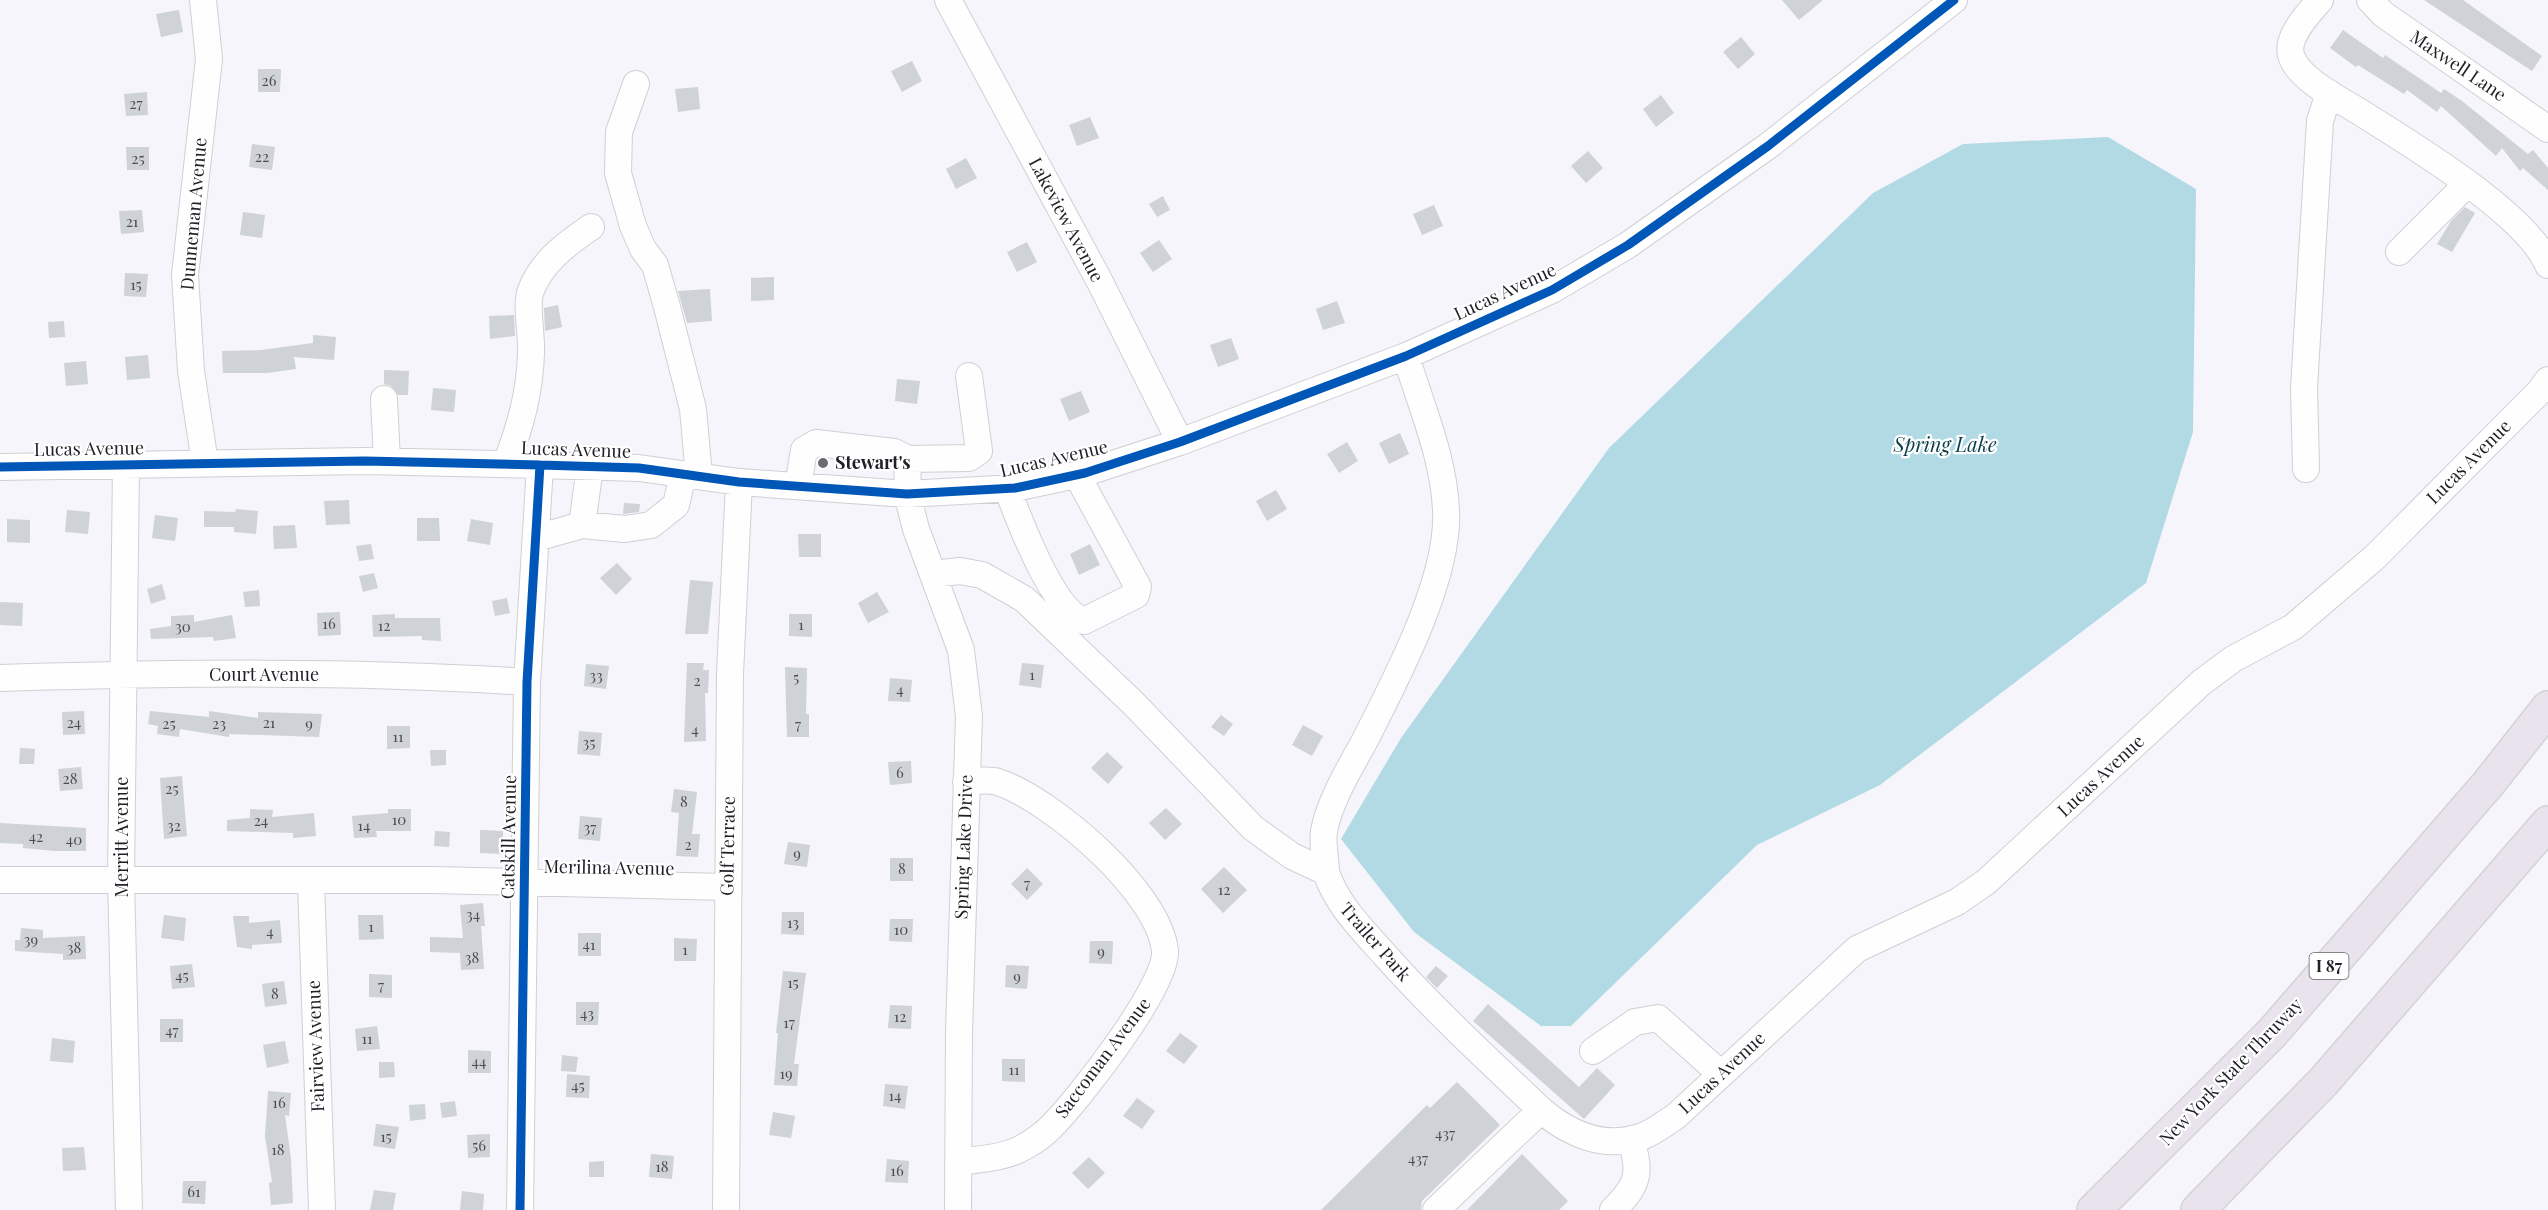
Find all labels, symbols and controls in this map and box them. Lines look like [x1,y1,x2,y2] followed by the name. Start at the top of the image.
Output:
[2406,24,2511,106] street label: Maxwell Lane
[262,70,277,90] house number: 26
[129,93,143,113] house number: 27
[174,137,212,291] street label: Dunneman Avenue
[255,146,269,166] house number: 22
[131,148,145,168] house number: 25
[1024,153,1110,286] street label: Lakeview Avenue
[126,211,139,231] house number: 21
[1450,257,1560,325] street label: Lucas Avenue
[130,274,142,294] house number: 15
[2421,414,2516,509] street label: Lucas Avenue
[1892,430,1997,457] water label: Spring Lake
[997,434,1110,482] street label: Lucas Avenue
[34,435,144,461] street label: Lucas Avenue
[521,435,631,463] street label: Lucas Avenue
[835,450,911,474] place label: Stewart's
[816,456,830,470] marker: Stewart's
[322,613,336,633] house number: 16
[798,614,804,634] house number: 1
[378,615,390,635] house number: 12
[175,616,191,636] house number: 30
[209,662,319,686] street label: Court Avenue
[1029,664,1035,684] house number: 1
[589,665,603,685] house number: 33
[793,667,799,687] house number: 5
[693,670,701,690] house number: 2
[896,679,904,699] house number: 4
[67,712,81,732] house number: 24
[263,712,276,732] house number: 21
[162,713,176,733] house number: 25
[212,713,226,733] house number: 23
[305,713,313,733] house number: 9
[795,714,801,734] house number: 7
[691,719,699,739] house number: 4
[392,726,404,746] house number: 11
[2052,729,2149,822] street label: Lucas Avenue
[583,732,596,752] house number: 35
[896,762,904,782] house number: 6
[63,768,78,788] house number: 28
[948,774,978,920] street label: Spring Lake Drive
[495,775,521,899] street label: Catskill Avenue
[109,777,133,897] street label: Merritt Avenue
[165,778,179,798] house number: 25
[680,791,688,811] house number: 8
[714,796,740,896] street label: Golf Terrace
[392,809,406,829] house number: 10
[254,810,268,830] house number: 24
[167,815,181,835] house number: 32
[358,815,370,835] house number: 14
[584,817,596,837] house number: 37
[29,826,43,846] house number: 42
[66,829,82,849] house number: 40
[684,834,692,854] house number: 2
[793,843,801,863] house number: 9
[543,854,675,880] street label: Merilina Avenue
[898,858,906,878] house number: 8
[1024,873,1030,893] house number: 7
[1218,879,1230,899] house number: 12
[1335,897,1417,986] street label: Trailer Park
[466,904,480,924] house number: 34
[787,912,799,932] house number: 13
[368,916,374,936] house number: 1
[894,919,908,939] house number: 10
[266,921,274,941] house number: 4
[24,929,38,949] house number: 39
[583,934,596,954] house number: 41
[67,937,81,957] house number: 38
[682,939,688,959] house number: 1
[1097,941,1105,961] house number: 9
[465,947,479,967] house number: 38
[2310,953,2348,979] road number: I 87
[175,965,189,985] house number: 45
[1013,966,1021,986] house number: 9
[787,972,799,992] house number: 15
[378,975,384,995] house number: 7
[301,980,329,1112] street label: Fairview Avenue
[271,983,279,1003] house number: 8
[1049,992,1155,1123] street label: Saccoman Avenue
[2154,992,2307,1150] street label: New York State Thruway
[580,1003,594,1023] house number: 43
[894,1006,906,1026] house number: 12
[783,1012,795,1032] house number: 17
[165,1020,179,1040] house number: 47
[1673,1026,1770,1119] street label: Lucas Avenue
[361,1028,373,1048] house number: 11
[472,1051,486,1071] house number: 44
[1008,1059,1020,1079] house number: 11
[779,1063,793,1083] house number: 19
[571,1075,585,1095] house number: 45
[889,1085,901,1105] house number: 14
[272,1092,286,1112] house number: 16
[1435,1123,1455,1143] house number: 437
[380,1126,392,1146] house number: 15
[472,1135,486,1155] house number: 56
[271,1139,285,1159] house number: 18
[1408,1148,1428,1168] house number: 437
[655,1156,669,1176] house number: 18
[890,1160,904,1180] house number: 16
[187,1181,201,1201] house number: 61

